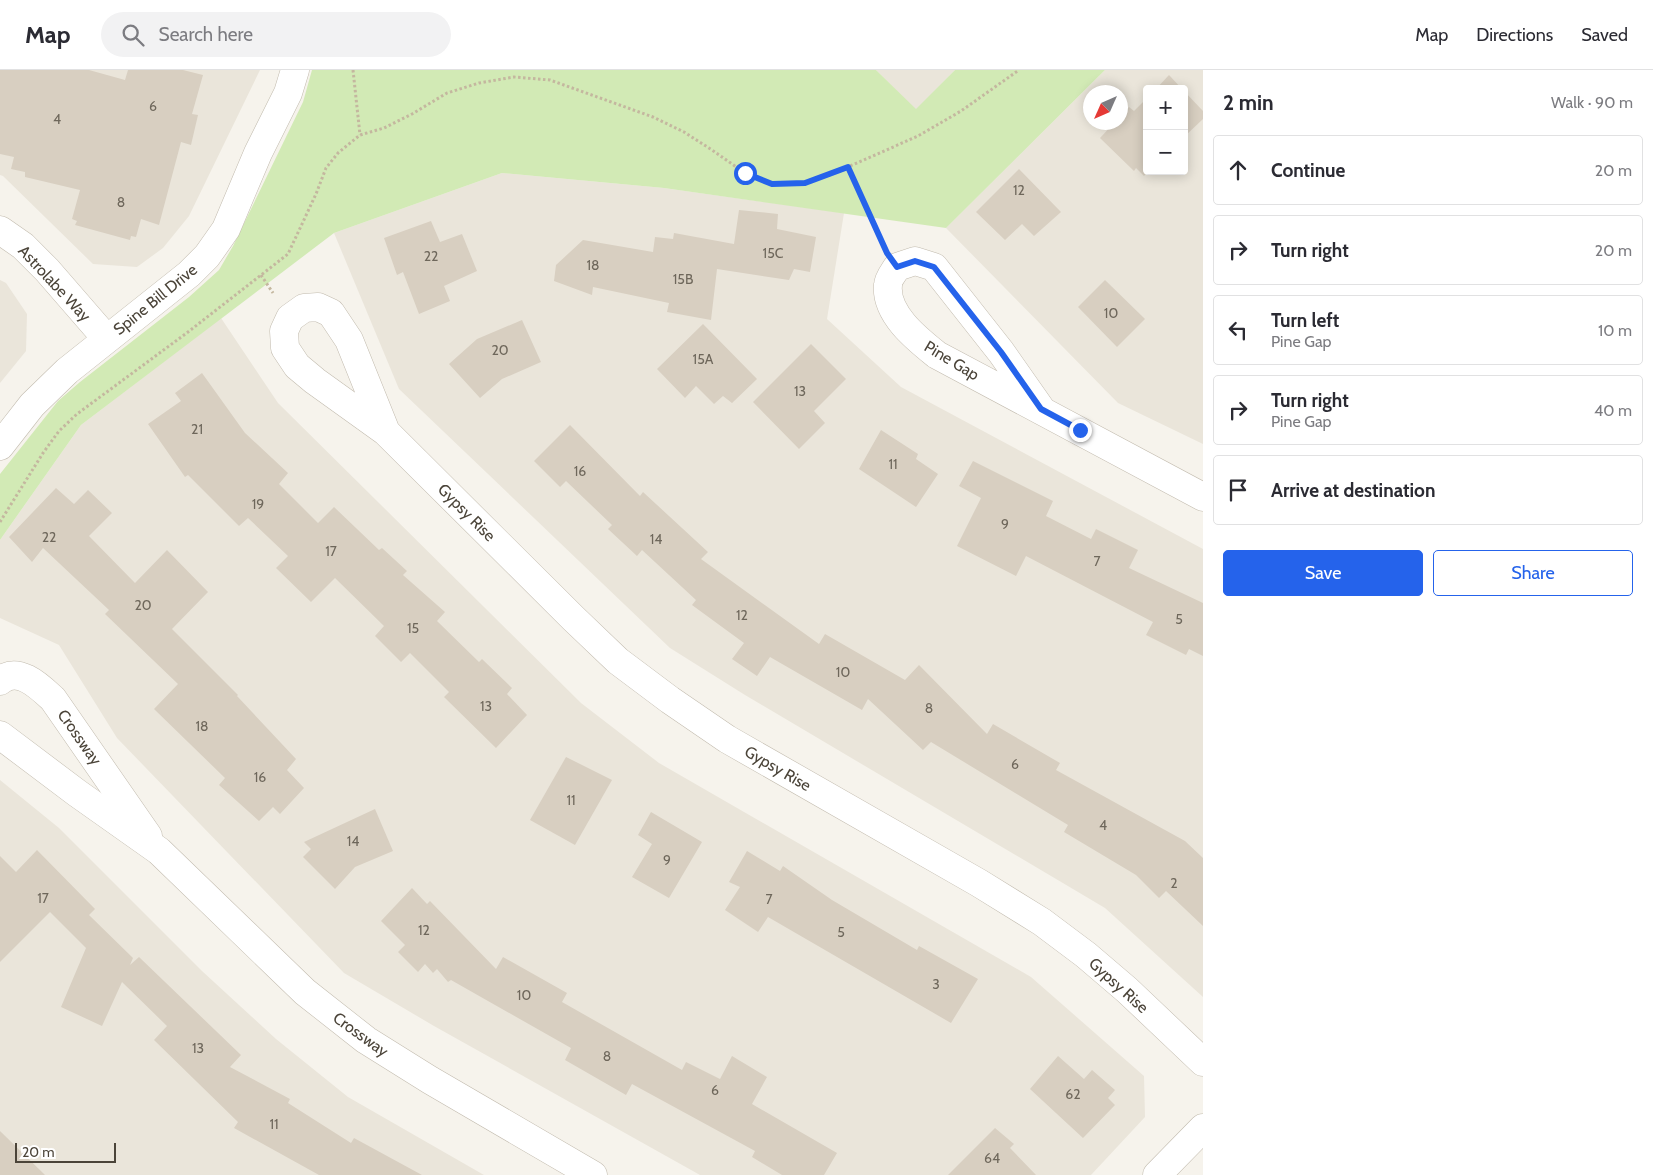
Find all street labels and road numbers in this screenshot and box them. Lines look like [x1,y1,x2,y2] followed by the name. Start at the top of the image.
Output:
[14,241,95,326] street label: Astrolabe Way
[110,260,201,339] street label: Spine Bill Drive
[921,337,983,384] street label: Pine Gap
[434,480,499,545] street label: Gypsy Rise
[54,706,106,769] street label: Crossway
[741,742,814,795] street label: Gypsy Rise
[1085,954,1152,1017] street label: Gypsy Rise
[329,1008,392,1061] street label: Crossway

